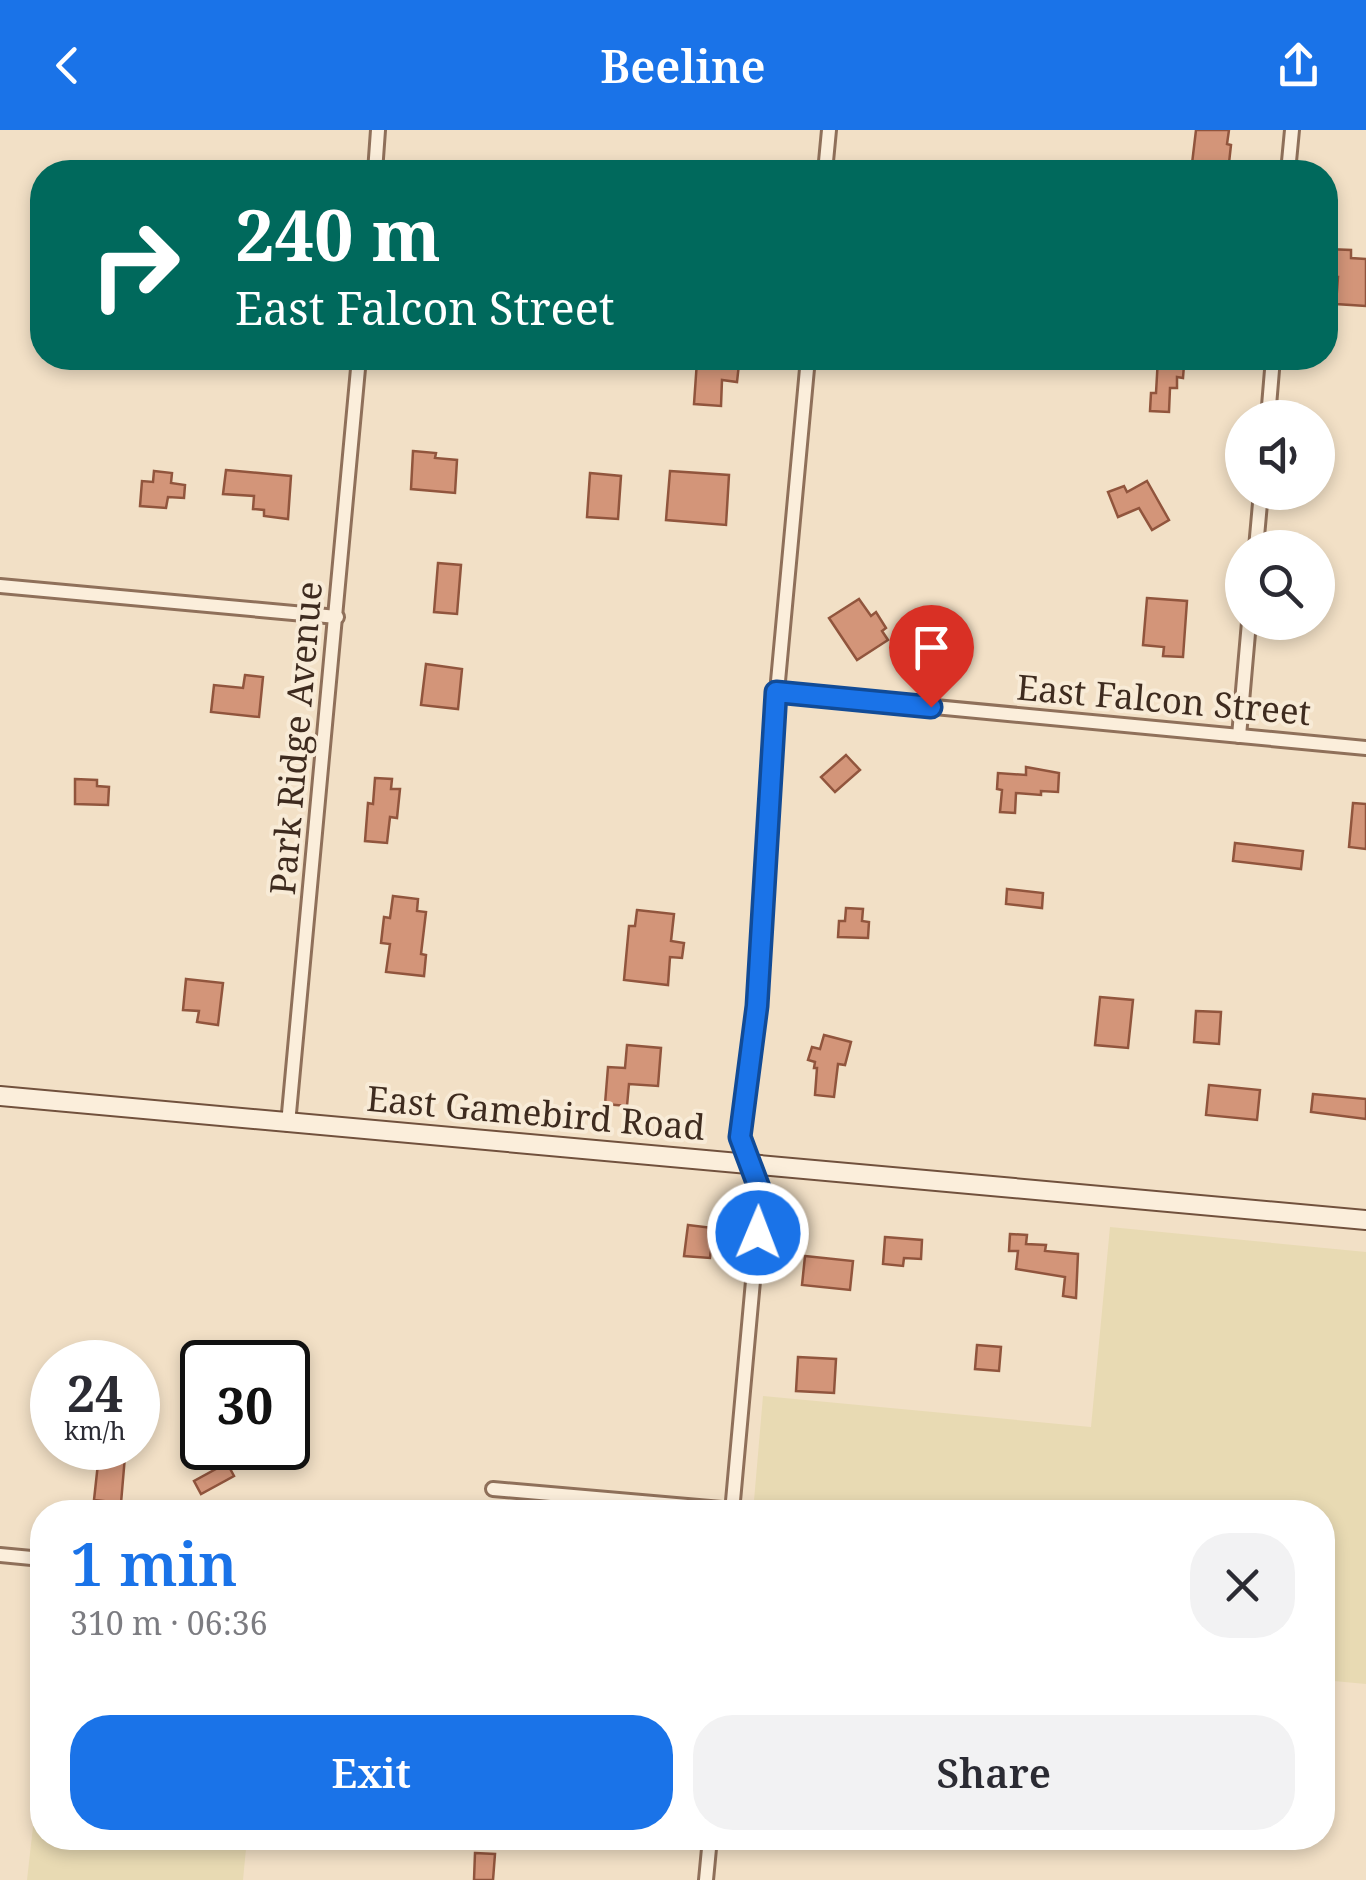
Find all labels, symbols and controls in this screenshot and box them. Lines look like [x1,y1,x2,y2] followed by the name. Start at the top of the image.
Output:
[600,35,766,96] text: Beeline
[40,38,95,93] icon: back
[1271,38,1326,93] icon: share
[235,186,441,282] text: 240 m
[70,200,200,330] icon: right
[235,277,615,338] text: East Falcon Street
[1225,400,1335,640] map controls
[1225,400,1335,510] button: sound
[1225,530,1335,640] button: search
[258,579,332,897] street label: Park Ridge Avenue
[889,605,974,708] pin
[904,620,959,675] icon: arrive
[1015,663,1313,735] street label: East Falcon Street
[365,1074,707,1150] street label: East Gamebird Road
[706,1181,810,1285] position arrow
[180,1340,310,1470] speed limit sign: 30
[67,1359,123,1427] text: 24
[64,1413,126,1447] text: km/h
[70,1522,238,1604] text: 1 min
[1190,1533,1295,1638] button: close
[70,1601,268,1644] text: 310 m · 06:36
[70,1715,673,1830] button: Exit
[693,1715,1295,1830] button: Share

